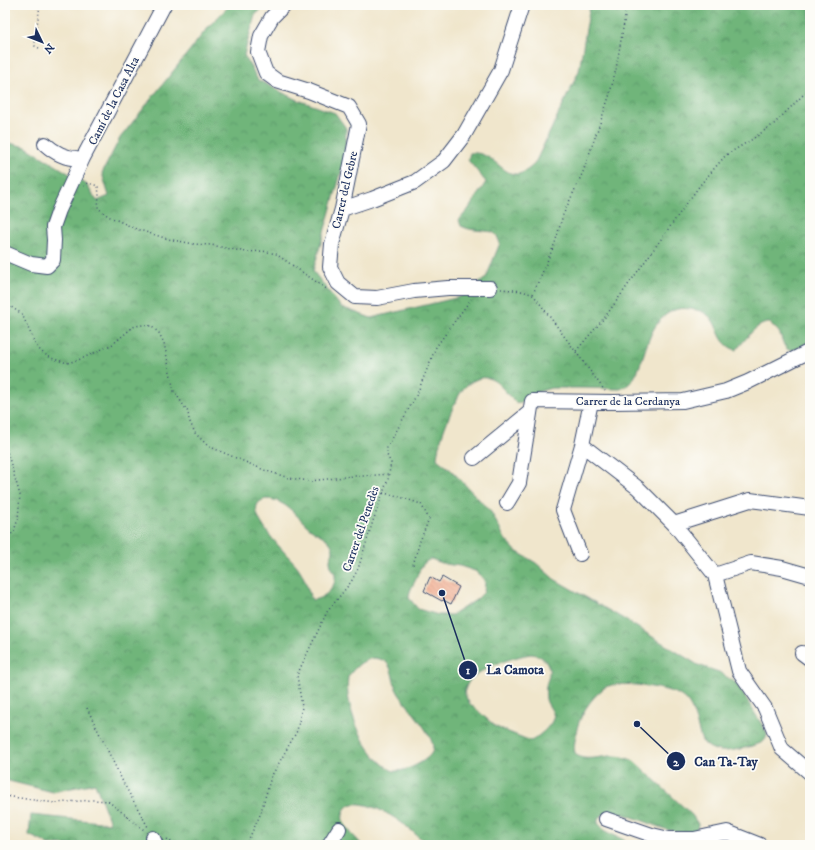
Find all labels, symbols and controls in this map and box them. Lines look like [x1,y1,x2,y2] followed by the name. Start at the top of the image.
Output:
[22,22,62,62] north arrow
[40,40,57,56] text: N
[85,53,143,148] street label: Camí de la Casa Alta
[329,150,361,230] street label: Carrer del Gebre
[576,394,681,409] street label: Carrer de la Cerdanya
[339,484,383,574] street label: Carrer del Penedès
[458,657,551,682] callout: La Camota
[486,662,544,678] text: La Camota
[466,663,471,678] text: 1
[666,749,765,774] callout: Can Ta-Tay
[694,754,759,771] text: Can Ta-Tay
[673,755,680,770] text: 2

